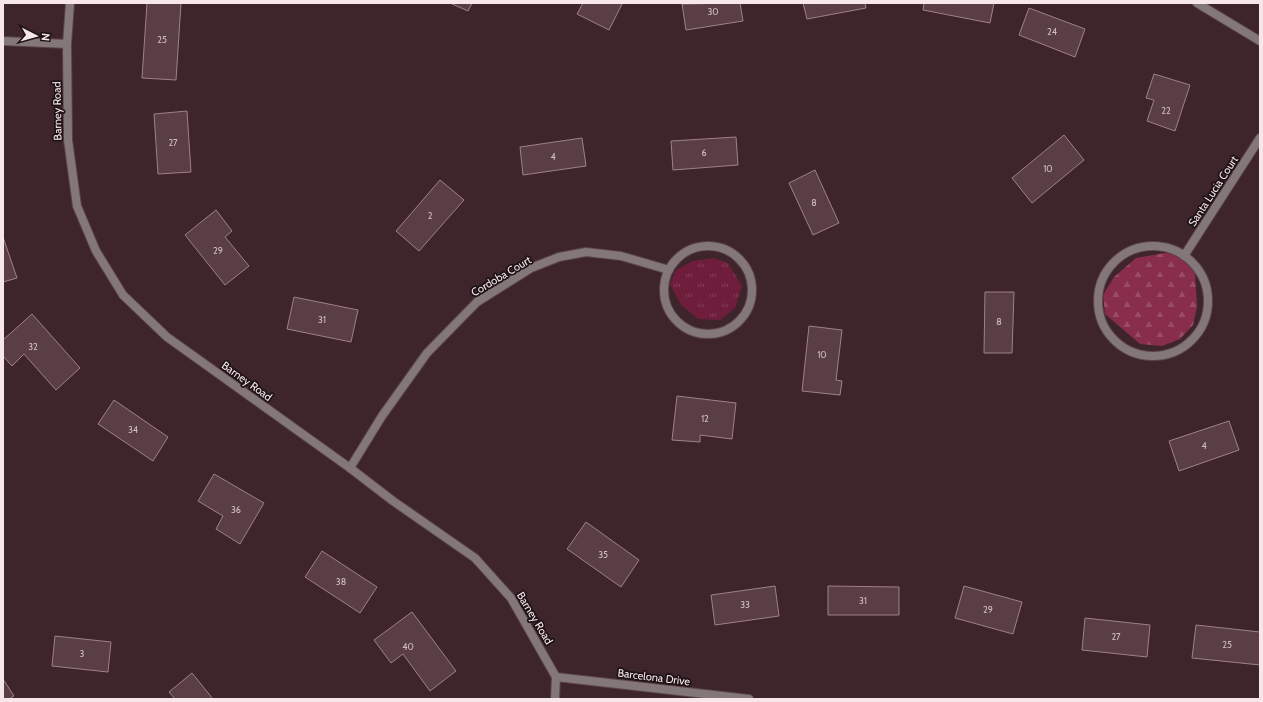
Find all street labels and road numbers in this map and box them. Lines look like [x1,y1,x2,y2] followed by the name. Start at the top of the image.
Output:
[49,81,65,141] street label: Barney Road
[1185,153,1241,229] street label: Santa Lucia Court
[468,252,534,299] street label: Cordoba Court
[219,358,275,404] street label: Barney Road
[514,589,556,647] street label: Barney Road
[617,666,691,688] street label: Barcelona Drive

